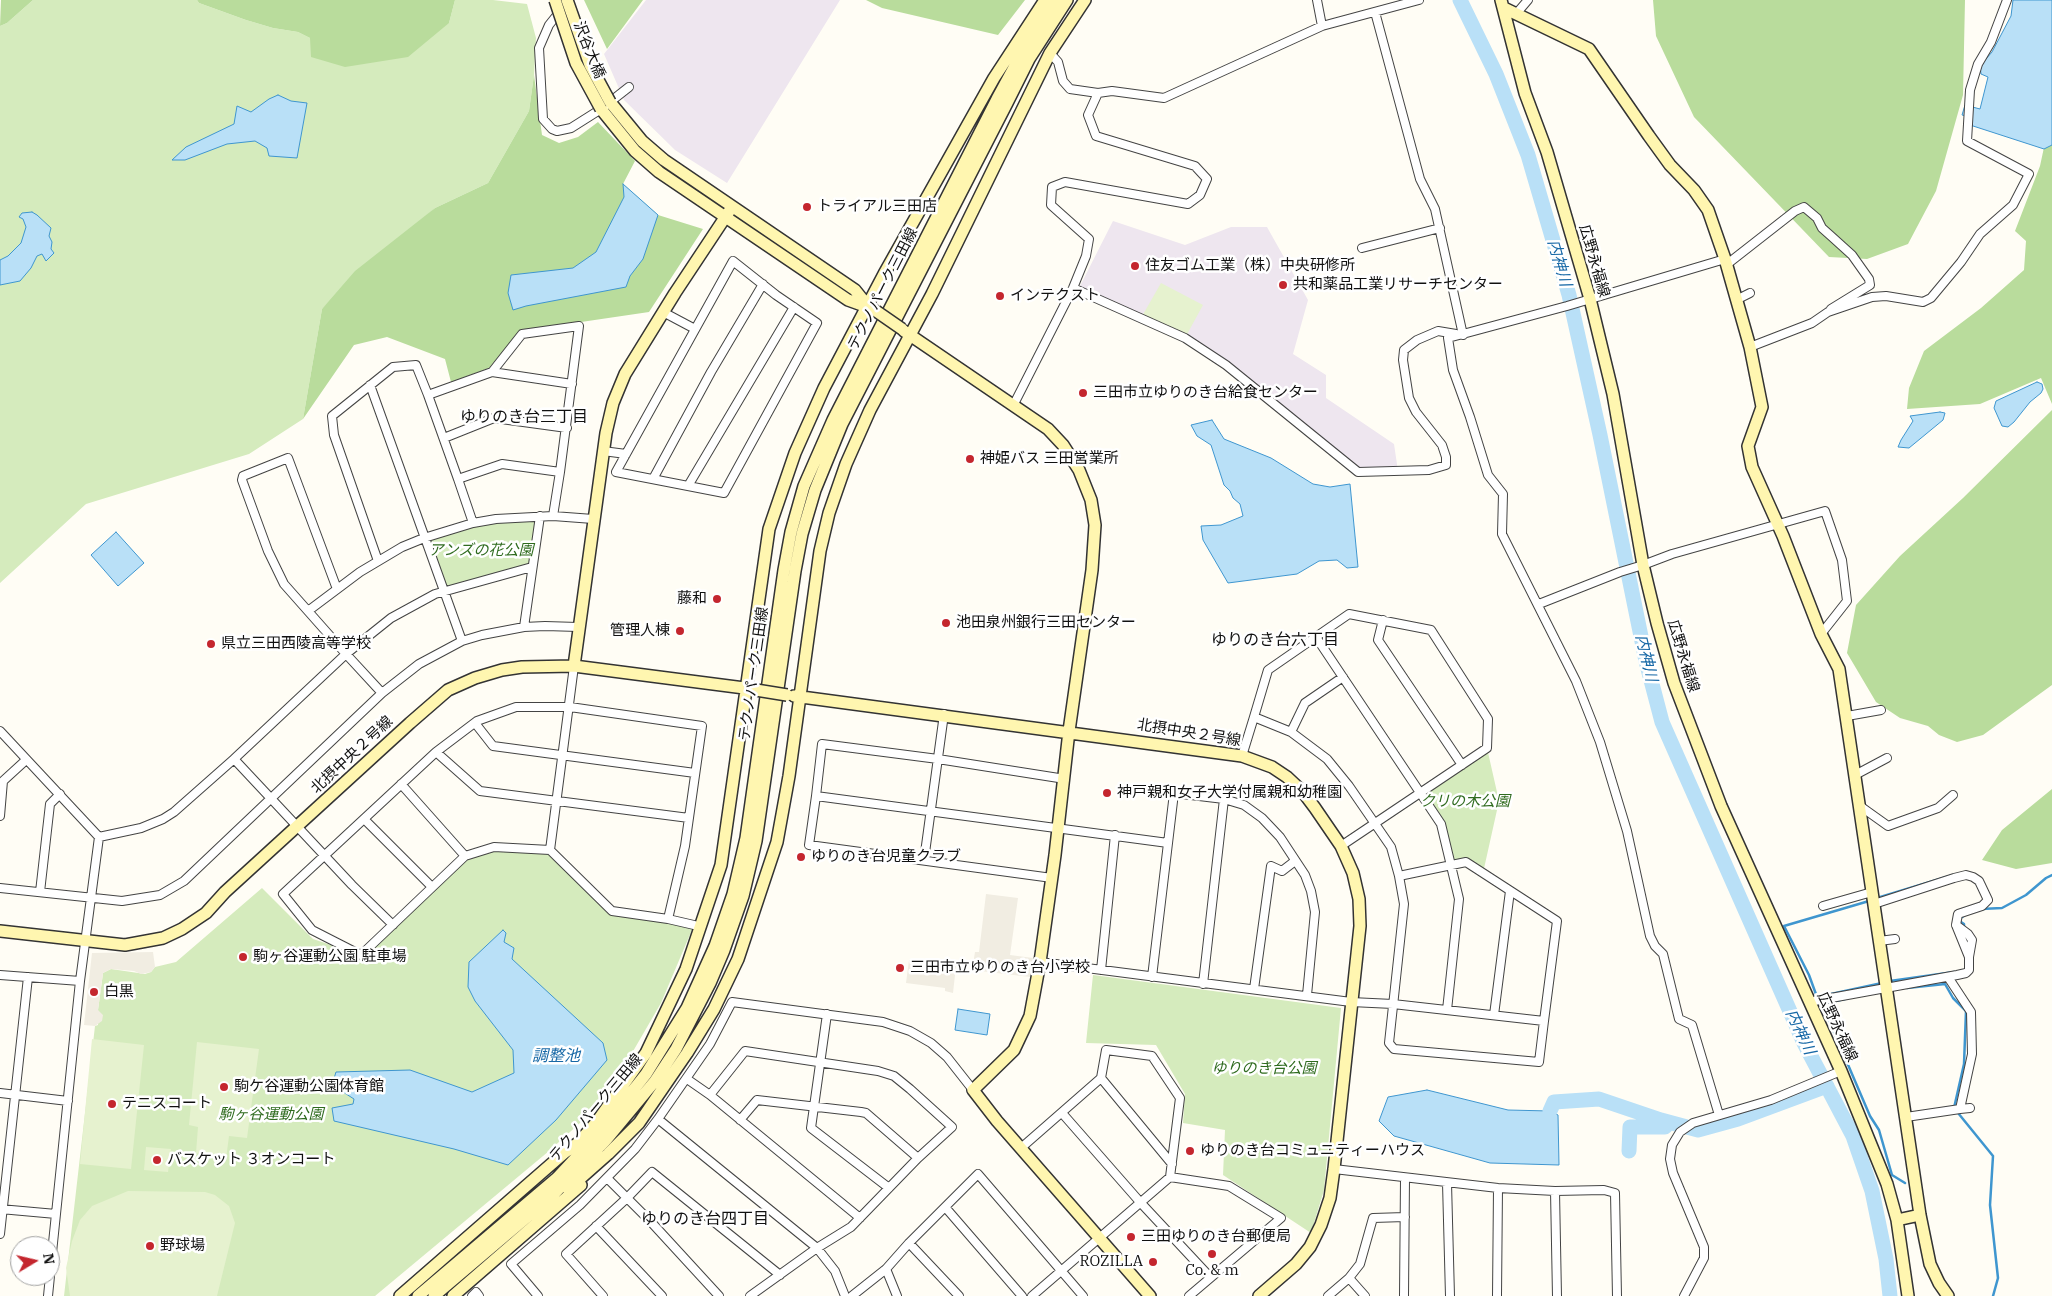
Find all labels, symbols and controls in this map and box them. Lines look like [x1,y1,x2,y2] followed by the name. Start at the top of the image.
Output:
[569,19,609,81] street label: 沢谷大橋
[817,198,937,216] place label: トライアル三田店
[801,201,813,213] marker: トライアル三田店
[1575,222,1613,300] street label: 広野永福線
[844,225,922,353] street label: テクノパーク三田線
[1543,237,1575,289] water label: 内神川
[1145,257,1355,275] place label: 住友ゴム工業（株）中央研修所
[1129,260,1141,272] marker: 住友ゴム工業（株）中央研修所
[1293,276,1503,294] place label: 共和薬品工業リサーチセンター
[1277,279,1289,291] marker: 共和薬品工業リサーチセンター
[1010,287,1100,305] place label: インテクスト
[994,290,1006,302] marker: インテクスト
[1093,384,1318,402] place label: 三田市立ゆりのき台給食センター
[1077,387,1089,399] marker: 三田市立ゆりのき台給食センター
[460,407,588,427] district label: ゆりのき台三丁目
[980,450,1118,468] place label: 神姫バス 三田営業所
[964,453,976,465] marker: 神姫バス 三田営業所
[429,542,533,560] park label: アンズの花公園
[677,590,707,608] place label: 藤和
[711,593,723,605] marker: 藤和
[736,606,772,742] street label: テクノパーク三田線
[956,614,1136,632] place label: 池田泉州銀行三田センター
[940,617,952,629] marker: 池田泉州銀行三田センター
[1663,618,1703,694] street label: 広野永福線
[610,622,670,640] place label: 管理人棟
[674,625,686,637] marker: 管理人棟
[1211,630,1339,650] district label: ゆりのき台六丁目
[1631,632,1661,684] water label: 内神川
[221,635,371,653] place label: 県立三田西陵高等学校
[205,638,217,650] marker: 県立三田西陵高等学校
[307,713,397,797] street label: 北摂中央２号線
[1136,716,1242,750] street label: 北摂中央２号線
[1117,784,1342,802] place label: 神戸親和女子大学付属親和幼稚園
[1101,787,1113,799] marker: 神戸親和女子大学付属親和幼稚園
[1420,793,1510,811] park label: クリの木公園
[811,848,961,866] place label: ゆりのき台児童クラブ
[795,851,807,863] marker: ゆりのき台児童クラブ
[253,948,406,966] place label: 駒ヶ谷運動公園 駐車場
[237,951,249,963] marker: 駒ヶ谷運動公園 駐車場
[910,959,1090,977] place label: 三田市立ゆりのき台小学校
[894,962,906,974] marker: 三田市立ゆりのき台小学校
[104,983,134,1001] place label: 白黒
[88,986,100,998] marker: 白黒
[1813,989,1861,1065] street label: 広野永福線
[1781,1006,1819,1058] water label: 内神川
[532,1046,580,1066] water label: 調整池
[546,1051,646,1165] street label: テクノパーク三田線
[1212,1060,1316,1078] park label: ゆりのき台公園
[234,1078,384,1096] place label: 駒ケ谷運動公園体育館
[218,1081,230,1093] marker: 駒ケ谷運動公園体育館
[122,1095,212,1113] place label: テニスコート
[106,1098,118,1110] marker: テニスコート
[219,1106,323,1124] park label: 駒ヶ谷運動公園
[1200,1142,1425,1160] place label: ゆりのき台コミュニティーハウス
[1184,1145,1196,1157] marker: ゆりのき台コミュニティーハウス
[167,1151,335,1169] place label: バスケット ３オンコート
[151,1154,163,1166] marker: バスケット ３オンコート
[641,1209,769,1229] district label: ゆりのき台四丁目
[1141,1228,1291,1246] place label: 三田ゆりのき台郵便局
[1125,1231,1137,1243] marker: 三田ゆりのき台郵便局
[10,1236,60,1286] north arrow
[160,1237,205,1255] place label: 野球場
[144,1240,156,1252] marker: 野球場
[1206,1248,1218,1260] marker: Co. & m
[39,1252,59,1266] text: N
[1080,1253,1143,1271] place label: ROZILLA
[1147,1256,1159,1268] marker: ROZILLA
[1185,1262,1239,1280] place label: Co. & m

